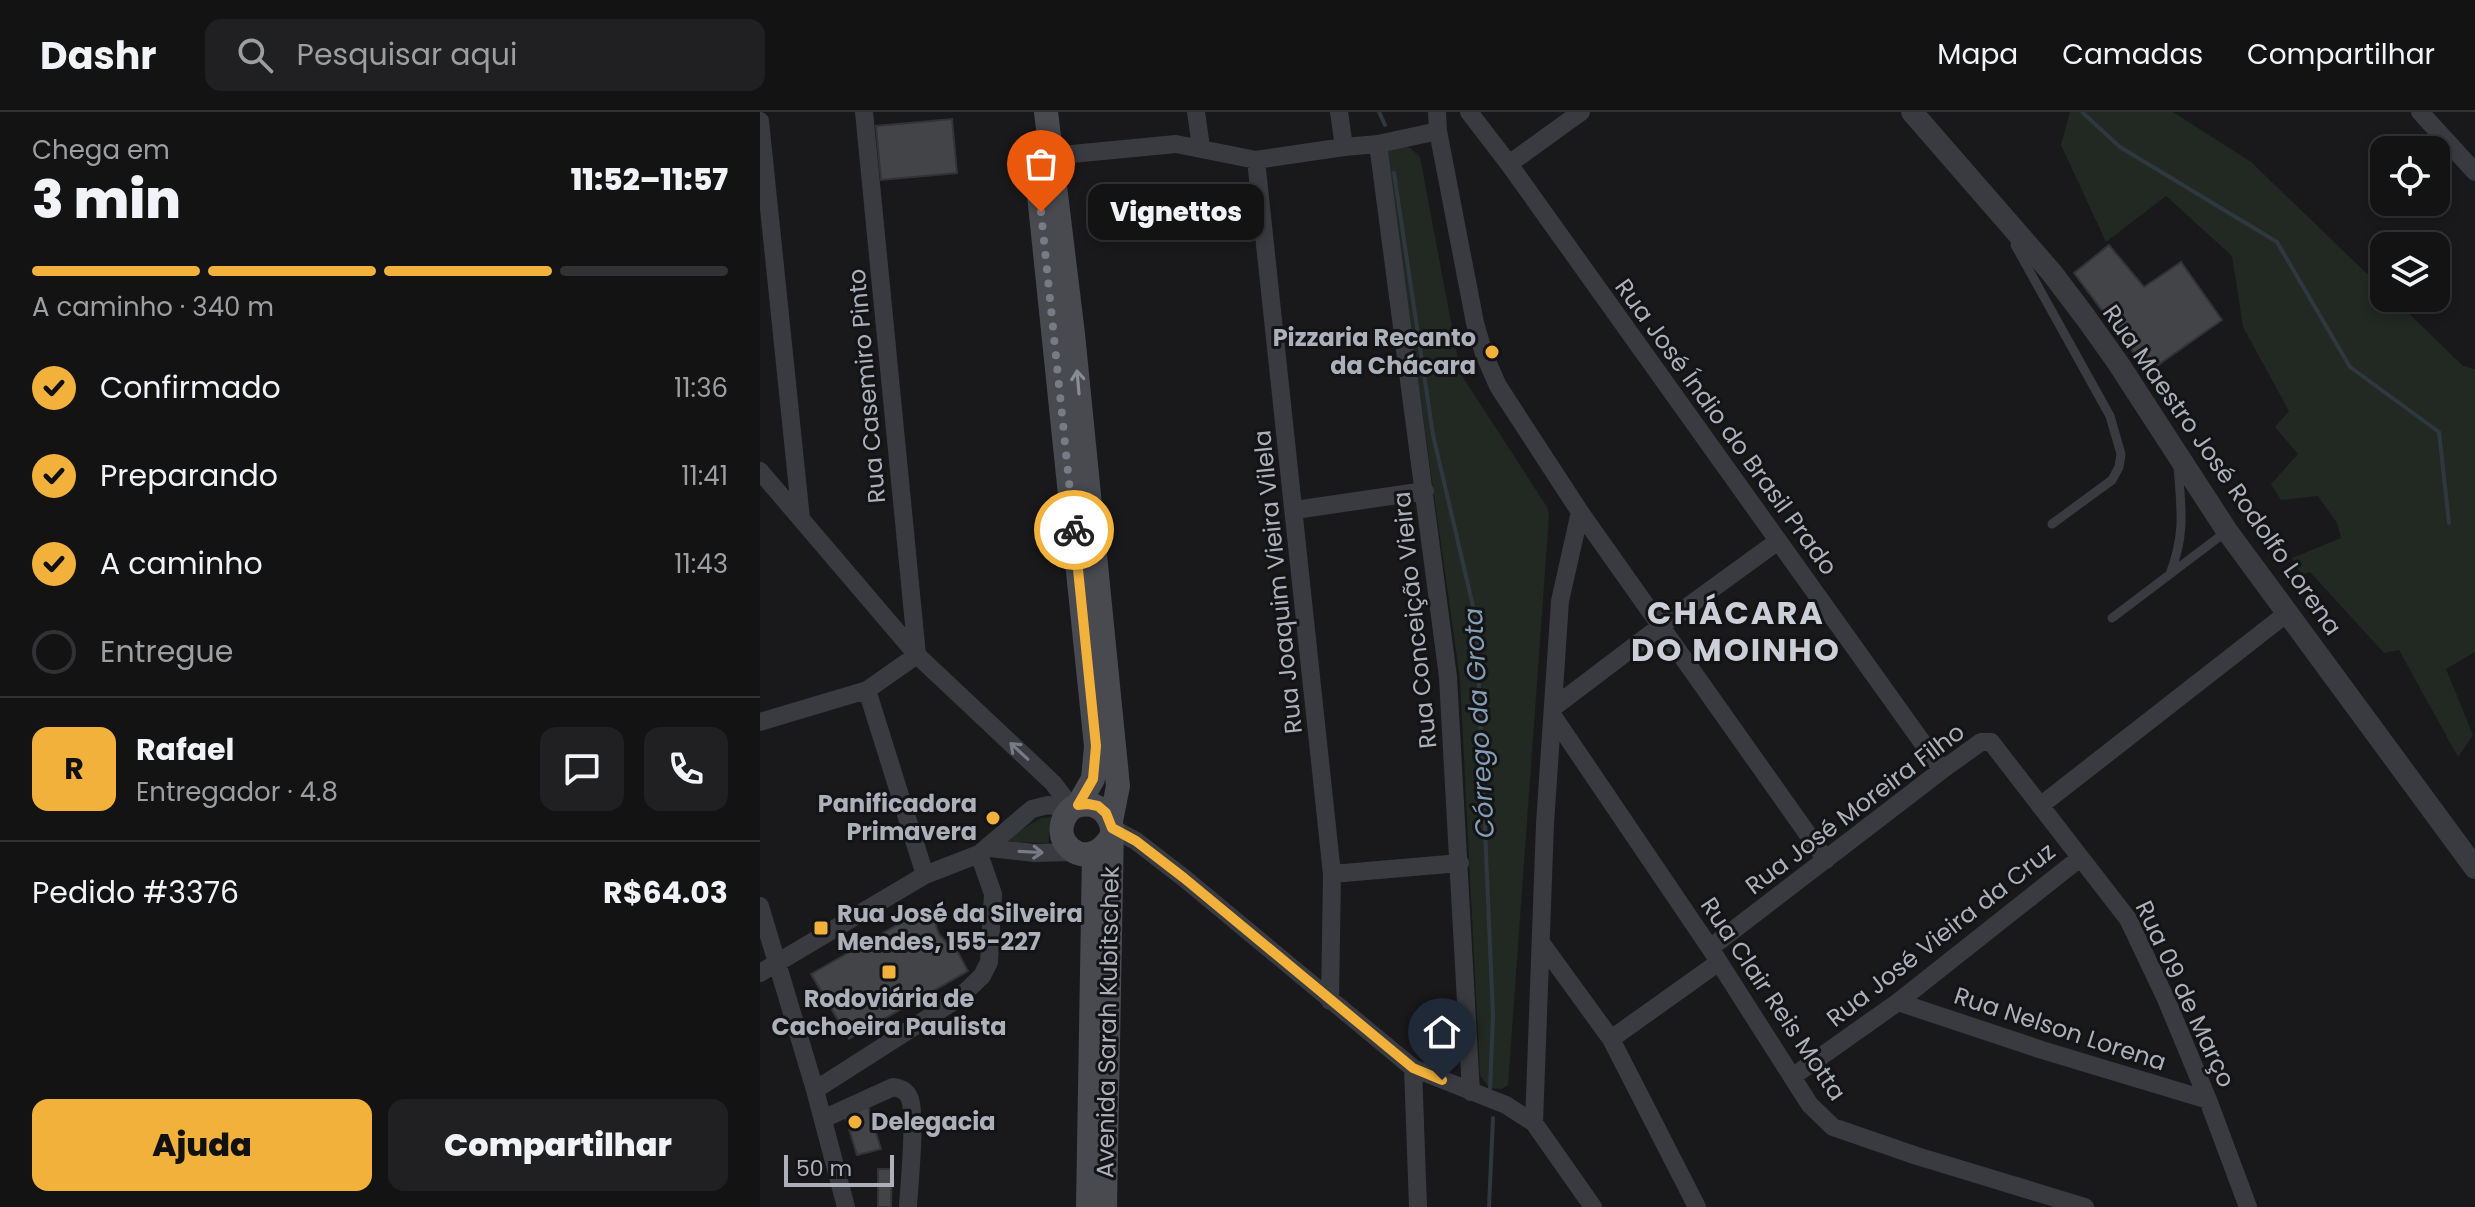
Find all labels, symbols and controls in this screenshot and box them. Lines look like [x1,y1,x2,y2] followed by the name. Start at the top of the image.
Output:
[205,19,765,91] search box
[40,29,157,82] text: Dashr
[233,33,277,77] icon: search
[297,33,517,76] text: Pesquisar aqui
[1937,35,2018,74] text: Mapa
[2062,35,2203,74] text: Camadas
[2247,35,2435,74] text: Compartilhar
[1007,130,1075,212] pin
[32,132,170,168] text: Chega em
[2370,136,2450,312] map controls
[2370,136,2450,216] button: locate
[1019,142,1063,186] icon: bag
[571,158,728,201] text: 11:52–11:57
[32,163,181,236] text: 3 min
[1089,184,1265,240] callout: Vignettos
[1110,194,1242,230] text: Vignettos
[2370,232,2450,312] button: layers
[840,267,893,505] street label: Rua Casemiro Pinto
[1608,272,1845,582] street label: Rua José Índio do Brasil Prado
[32,289,274,325] text: A caminho · 340 m
[2095,298,2350,642] street label: Rua Maestro José Rodolfo Lorena
[1273,321,1476,382] place label: Pizzaria Recanto da Chácara
[1483,343,1501,361] marker: Pizzaria Recanto da Chácara
[32,366,76,410] icon: check
[100,366,281,409] text: Confirmado
[1070,369,1085,396] one-way arrow
[674,370,728,406] text: 11:36
[1245,429,1310,735] street label: Rua Joaquim Vieira Vilela
[32,454,76,498] icon: check
[100,454,278,497] text: Preparando
[681,458,728,494] text: 11:41
[1034,490,1114,570] courier
[1385,490,1444,750] street label: Rua Conceição Vieira
[1052,508,1096,552] icon: bike
[32,542,76,586] icon: check
[100,542,263,585] text: A caminho
[674,546,728,582] text: 11:43
[1631,590,1841,672] district label: CHÁCARA DO MOINHO
[1455,607,1503,839] water label: Córrego da Grota
[100,630,233,673] text: Entregue
[1738,715,1971,902] street label: Rua José Moreira Filho
[540,727,624,811] button: chat
[644,727,728,811] button: phone
[136,728,234,771] text: Rafael
[1010,742,1029,761] one-way arrow
[64,747,84,790] text: R
[136,774,338,810] text: Entregador · 4.8
[818,787,977,848] place label: Panificadora Primavera
[984,809,1002,827] marker: Panificadora Primavera
[1820,835,2062,1034] street label: Rua José Vieira da Cruz
[1017,845,1044,860] one-way arrow
[1088,865,1127,1178] street label: Avenida Sarah Kubitschek
[32,871,239,914] text: Pedido #3376
[603,871,728,914] text: R$64.03
[1693,891,1854,1107] street label: Rua Clair Reis Motta
[2128,895,2243,1093] street label: Rua 09 de Março
[837,897,1083,958] place label: Rua José da Silveira Mendes, 155-227
[812,919,830,937] marker: Rua José da Silveira Mendes, 155-227
[880,963,898,981] marker: Rodoviária de Cachoeira Paulista
[1950,979,2170,1078] street label: Rua Nelson Lorena
[771,982,1007,1043] place label: Rodoviária de Cachoeira Paulista
[1408,998,1476,1080] pin
[1420,1010,1464,1054] icon: home
[32,1099,372,1191] button: Ajuda
[388,1099,728,1191] button: Compartilhar
[871,1105,996,1138] place label: Delegacia
[846,1113,864,1131] marker: Delegacia
[784,1151,894,1187] scale bar
[796,1153,852,1184] text: 50 m

